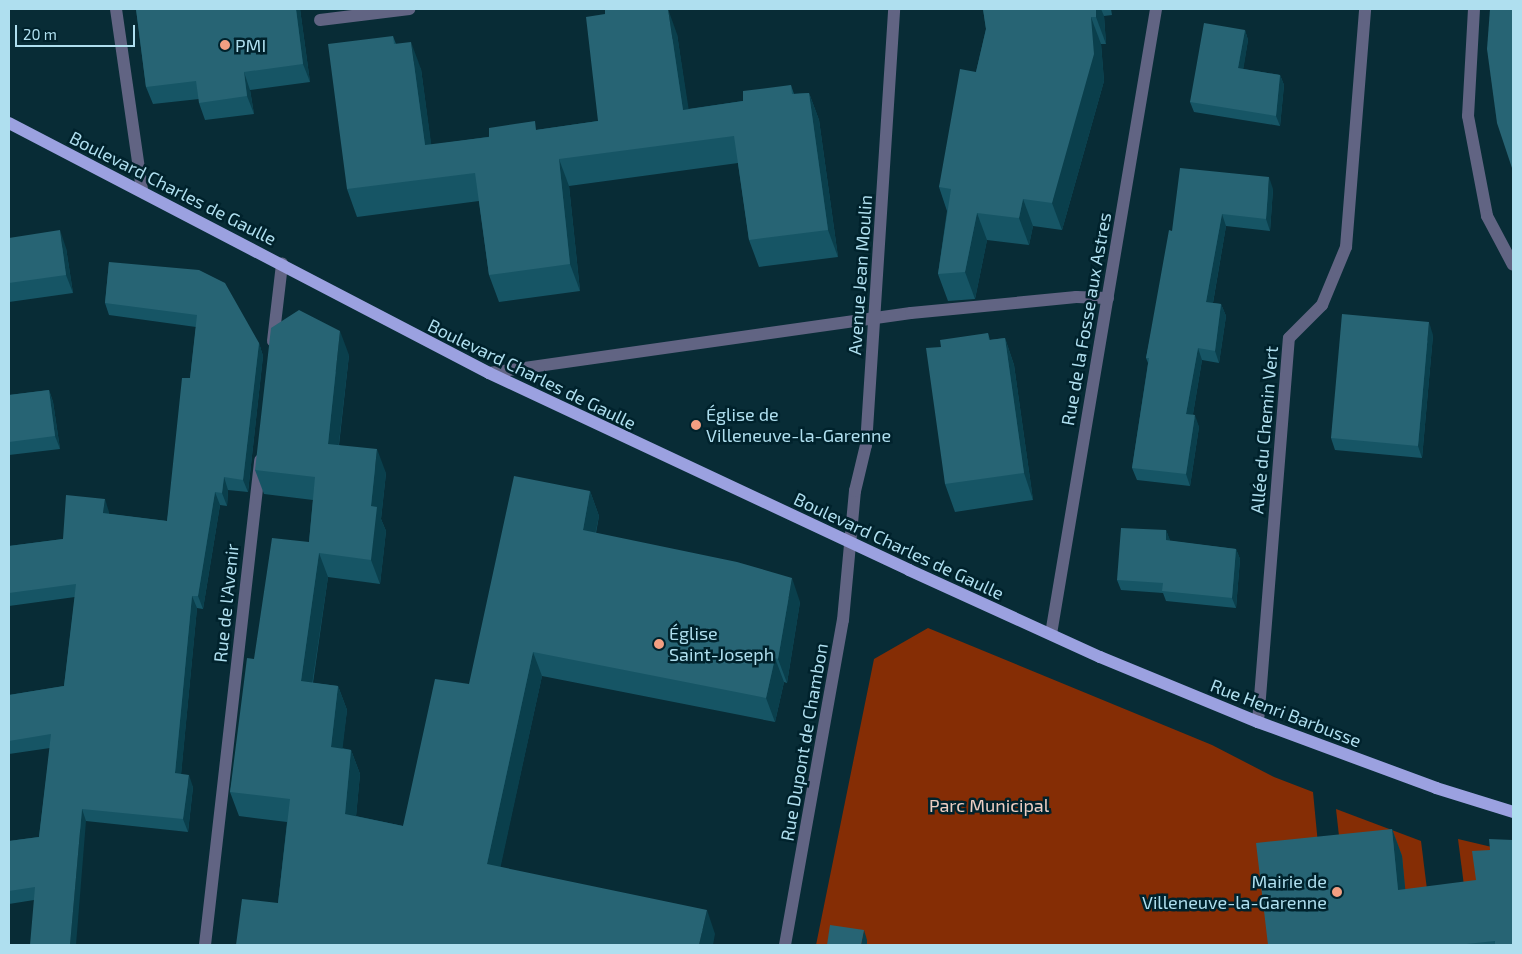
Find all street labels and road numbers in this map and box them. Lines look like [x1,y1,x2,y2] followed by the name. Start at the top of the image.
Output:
[66,126,280,250] street label: Boulevard Charles de Gaulle
[844,194,876,356] street label: Avenue Jean Moulin
[1057,210,1115,428] street label: Rue de la Fosse aux Astres
[424,314,640,434] street label: Boulevard Charles de Gaulle
[1246,345,1282,515] street label: Allée du Chemin Vert
[791,488,1007,604] street label: Boulevard Charles de Gaulle
[209,543,243,663] street label: Rue de l'Avenir
[776,641,832,843] street label: Rue Dupont de Chambon
[1208,674,1364,752] street label: Rue Henri Barbusse

